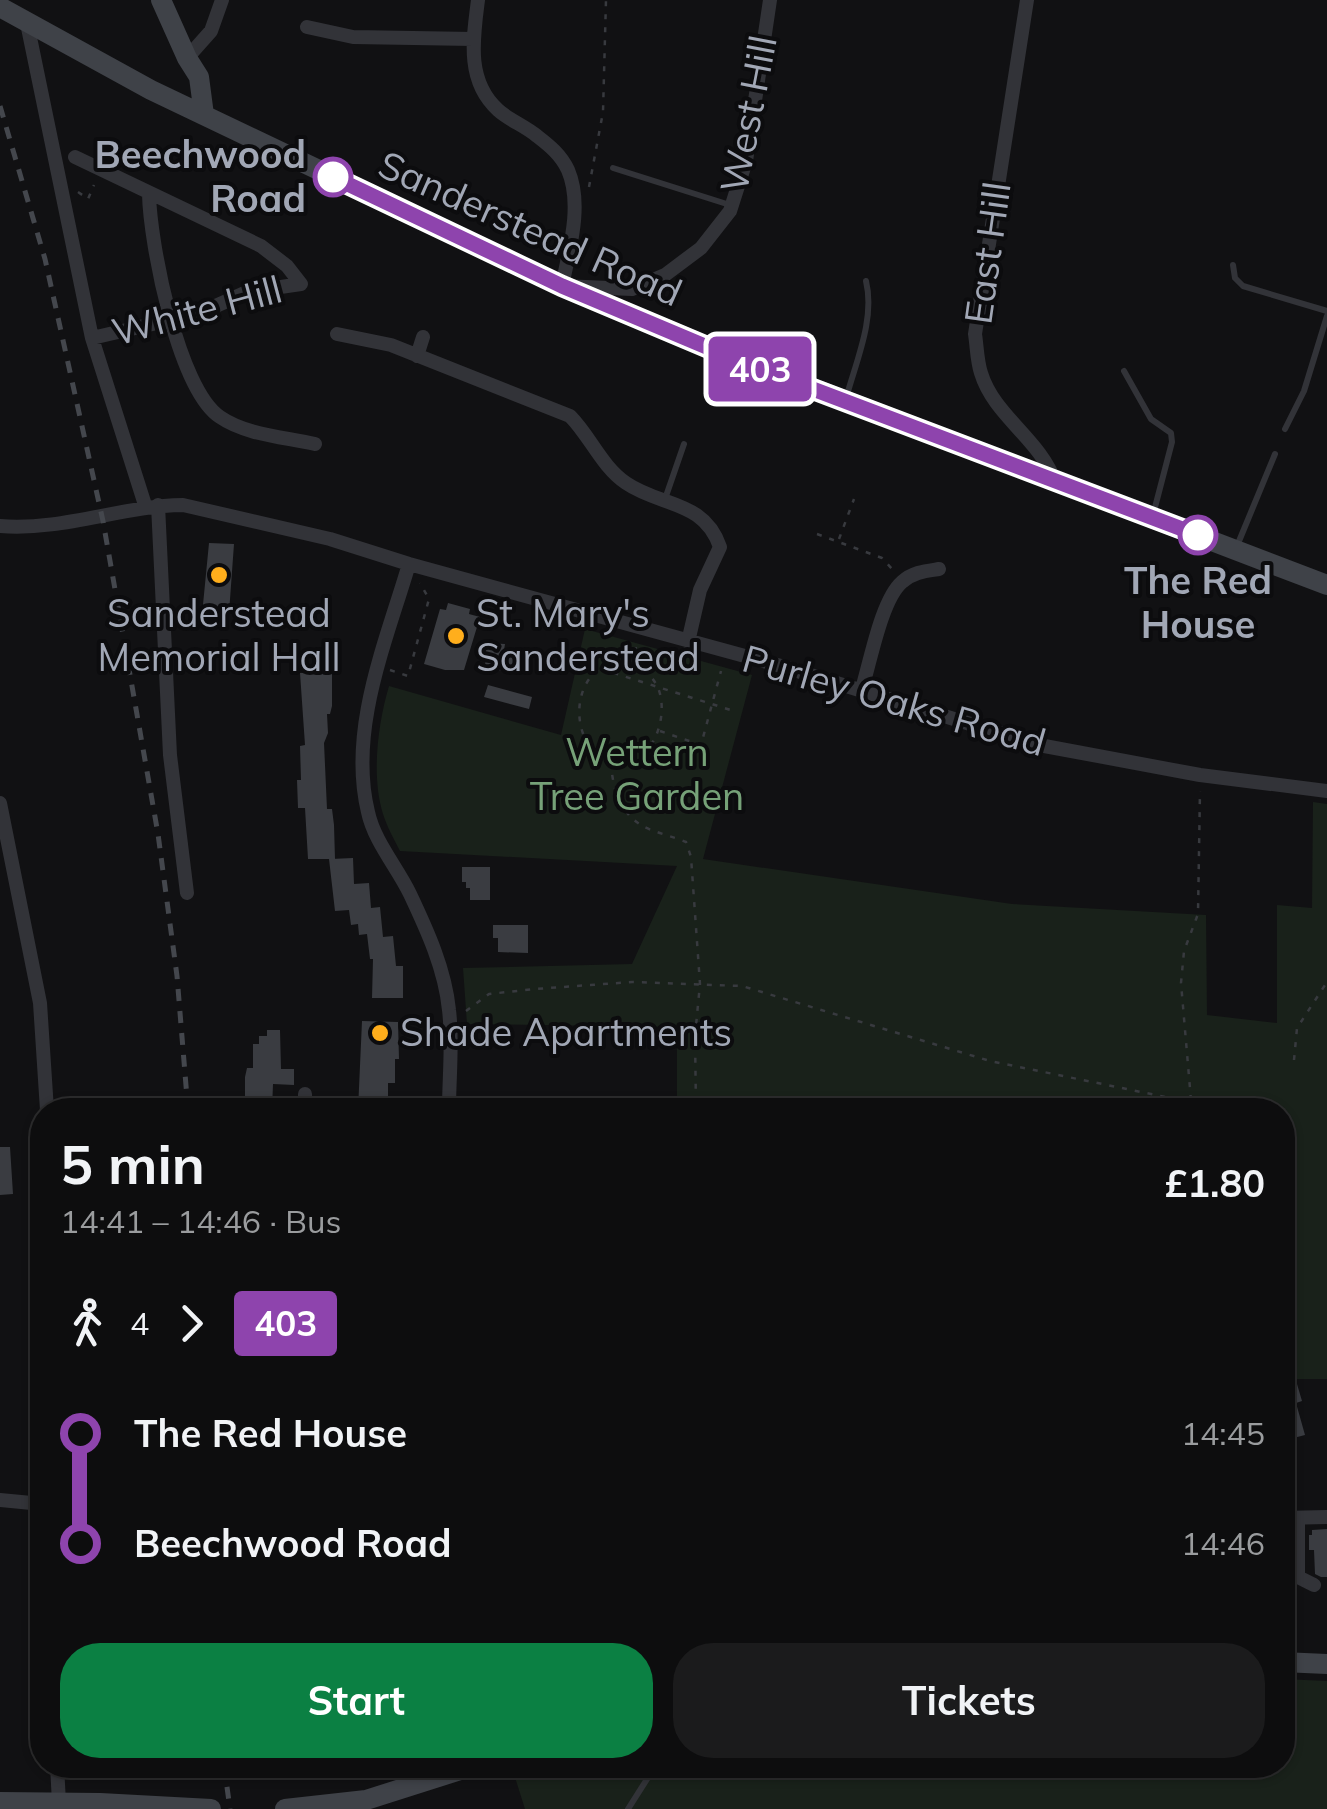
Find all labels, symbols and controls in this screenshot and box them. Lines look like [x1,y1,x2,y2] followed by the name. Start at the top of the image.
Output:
[709,31,787,196] street label: West Hill
[95,130,306,222] place label: Beechwood Road
[371,140,690,317] street label: Sanderstead Road
[314,158,352,196] marker: Beechwood Road
[953,179,1021,327] street label: East Hill
[107,264,287,356] street label: White Hill
[702,336,818,402] line badge: 403
[728,347,792,391] text: 403
[1179,516,1217,554] marker: The Red House
[1124,556,1272,648] place label: The Red House
[208,564,230,586] marker: Sanderstead Memorial Hall
[98,589,340,681] place label: Sanderstead Memorial Hall
[476,589,700,681] place label: St. Mary's Sanderstead
[445,625,467,647] marker: St. Mary's Sanderstead
[737,634,1051,766] street label: Purley Oaks Road
[530,728,744,820] park label: Wettern Tree Garden
[400,1008,732,1056] place label: Shade Apartments
[369,1022,391,1044] marker: Shade Apartments
[60,1129,205,1198] text: 5 min
[1164,1159,1265,1207] text: £1.80
[60,1201,341,1241] text: 14:41 – 14:46 · Bus
[60,1296,115,1351] icon: walk
[164,1296,219,1351] icon: forward
[254,1301,317,1345] text: 403
[130,1303,149,1343] text: 4
[134,1409,407,1457] text: The Red House
[1181,1413,1265,1453] text: 14:45
[134,1519,452,1567] text: Beechwood Road
[1181,1523,1265,1563] text: 14:46
[60,1643,653,1758] button: Start
[673,1643,1265,1758] button: Tickets

